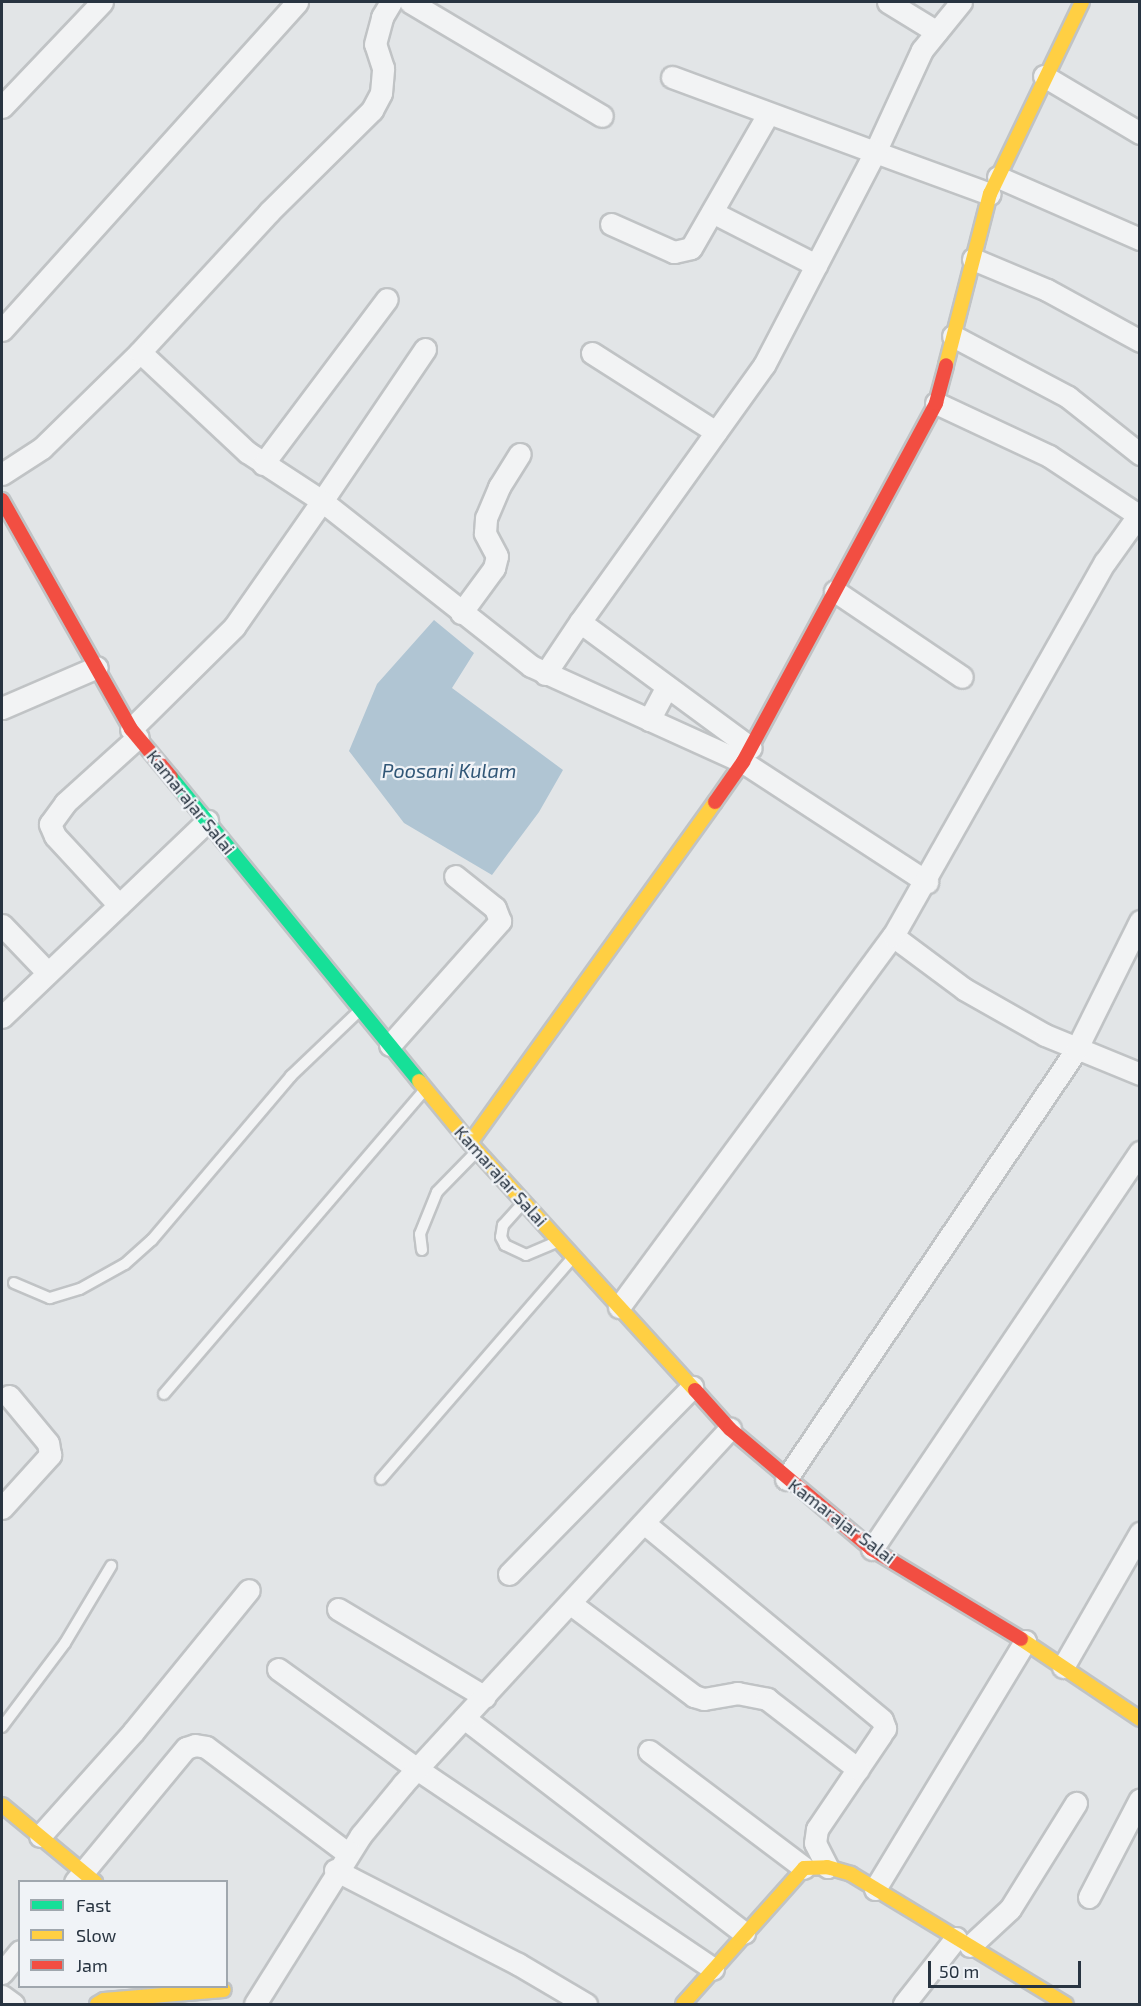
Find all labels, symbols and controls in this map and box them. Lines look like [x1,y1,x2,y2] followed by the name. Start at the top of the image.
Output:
[142,745,240,859] street label: Kamarajar Salai
[382,758,516,782] water label: Poosani Kulam
[450,1121,552,1231] street label: Kamarajar Salai
[784,1474,900,1568] street label: Kamarajar Salai
[18,1880,228,1988] legend
[76,1894,111,1916] text: Fast
[76,1924,116,1946] text: Slow
[931,1949,1084,1987] scale bar
[76,1954,108,1976] text: Jam
[939,1960,979,1982] text: 50 m

